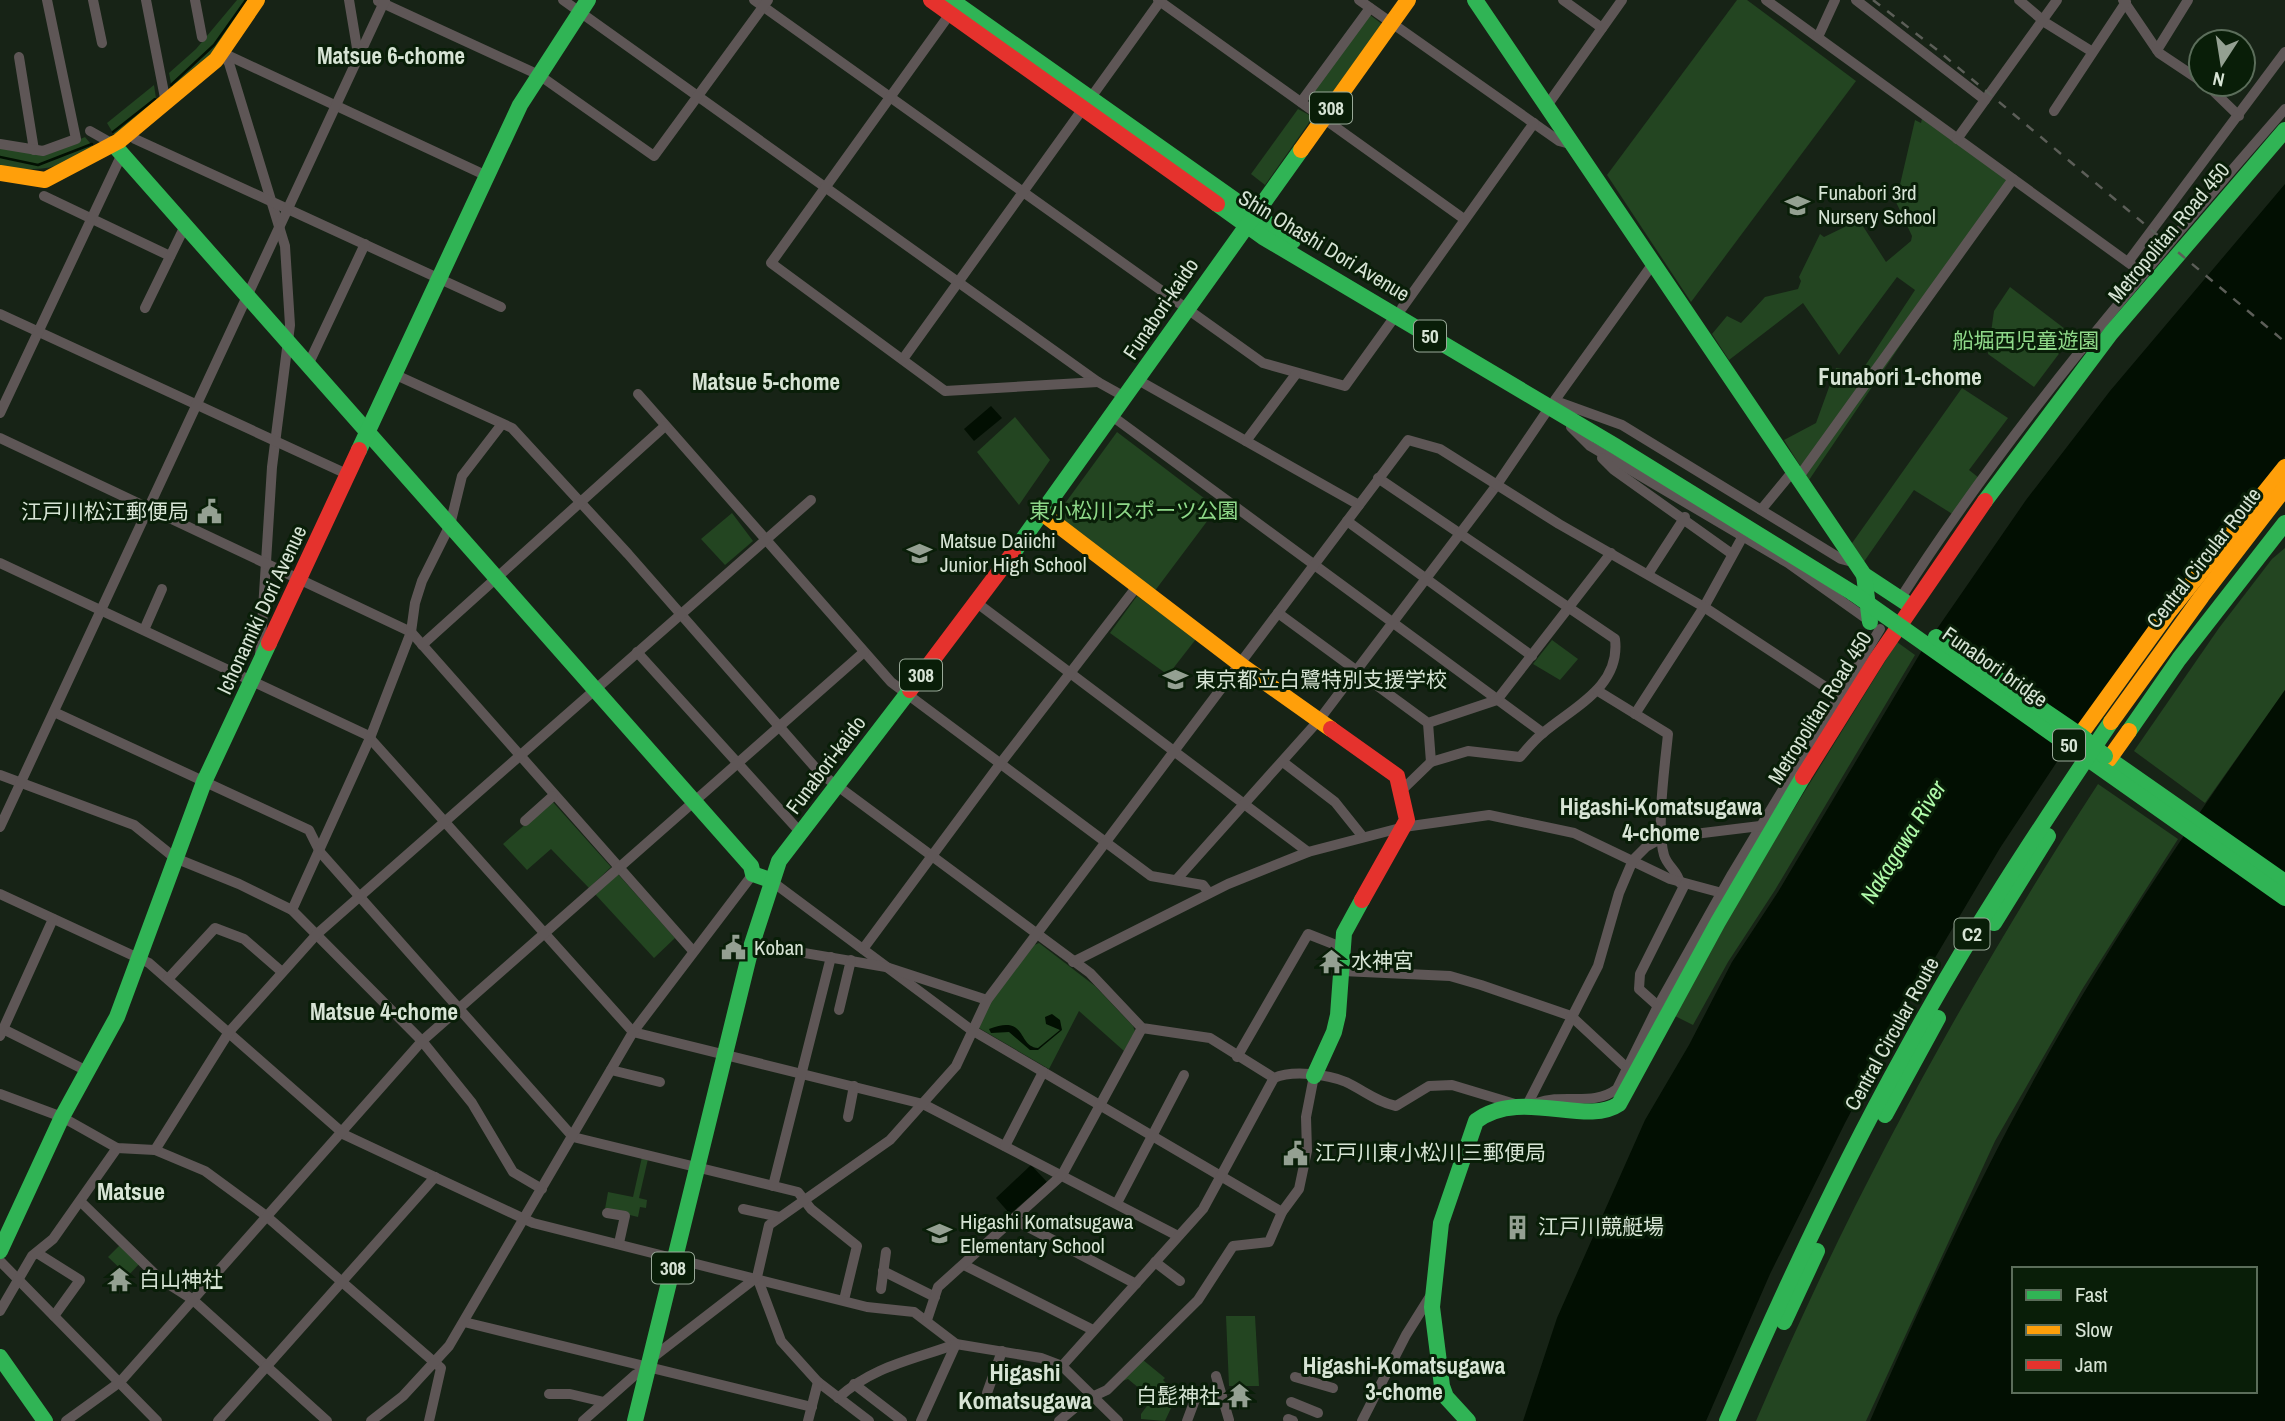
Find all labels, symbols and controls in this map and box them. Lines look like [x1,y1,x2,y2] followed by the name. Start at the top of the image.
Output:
[2187,28,2257,98] north arrow
[317,40,465,71] district label: Matsue 6-chome
[2210,66,2227,94] text: N
[1310,92,1352,124] road number: 308
[2101,156,2236,309] street label: Metropolitan Road 450
[1818,178,1936,231] place label: Funabori 3rd Nursery School
[1233,183,1415,308] street label: Shin Ohashi Dori Avenue
[1784,191,1812,219] school or university icon: Funabori 3rd Nursery School
[1116,252,1205,365] street label: Funabori-kaido
[1414,320,1446,352] road number: 50
[1953,326,2100,355] park label: 船堀西児童遊園
[1818,361,1982,392] district label: Funabori 1-chome
[692,366,840,397] district label: Matsue 5-chome
[2139,481,2268,634] street label: Central Circular Route
[1029,496,1239,525] park label: 東小松川スポーツ公園
[21,497,189,526] place label: 江戸川松江郵便局
[195,498,223,526] public building icon: 江戸川松江郵便局
[210,521,313,699] street label: Ichonamiki Dori Avenue
[940,526,1086,579] place label: Matsue Daiichi Junior High School
[906,539,934,567] school or university icon: Matsue Daiichi Junior High School
[1937,620,2054,714] street label: Funabori bridge
[1761,626,1878,790] street label: Metropolitan Road 450
[900,660,942,690] road number: 308
[1195,665,1447,694] place label: 東京都立白鷺特別支援学校
[1161,666,1189,694] school or university icon: 東京都立白鷺特別支援学校
[779,709,872,820] street label: Funabori-kaido
[2053,730,2085,760] road number: 50
[1852,774,1953,909] water label: Nakagawa River
[1560,791,1763,848] district label: Higashi-Komatsugawa 4-chome
[1954,918,1990,950] road number: C2
[754,933,804,962] place label: Koban
[720,934,748,962] public building icon: Koban
[1351,946,1414,975] place label: 水神宮
[1317,947,1345,975] temple icon: 水神宮
[1837,952,1946,1116] street label: Central Circular Route
[310,996,458,1027] district label: Matsue 4-chome
[1315,1138,1546,1167] place label: 江戸川東小松川三郵便局
[1281,1139,1309,1167] public building icon: 江戸川東小松川三郵便局
[97,1175,165,1207] district label: Matsue
[960,1207,1134,1260] place label: Higashi Komatsugawa Elementary School
[1538,1212,1664,1241] place label: 江戸川競艇場
[1504,1213,1532,1241] building icon: 江戸川競艇場
[926,1220,954,1248] school or university icon: Higashi Komatsugawa Elementary School
[652,1252,694,1284] road number: 308
[139,1265,223,1294] place label: 白山神社
[105,1266,133,1294] temple icon: 白山神社
[2012,1267,2257,1393] legend
[2075,1280,2108,1309] text: Fast
[2075,1315,2113,1344] text: Slow
[1303,1350,1506,1407] district label: Higashi-Komatsugawa 3-chome
[2075,1350,2108,1379] text: Jam
[958,1356,1092,1416] district label: Higashi Komatsugawa
[1136,1381,1220,1410] place label: 白髭神社
[1226,1382,1254,1410] temple icon: 白髭神社

